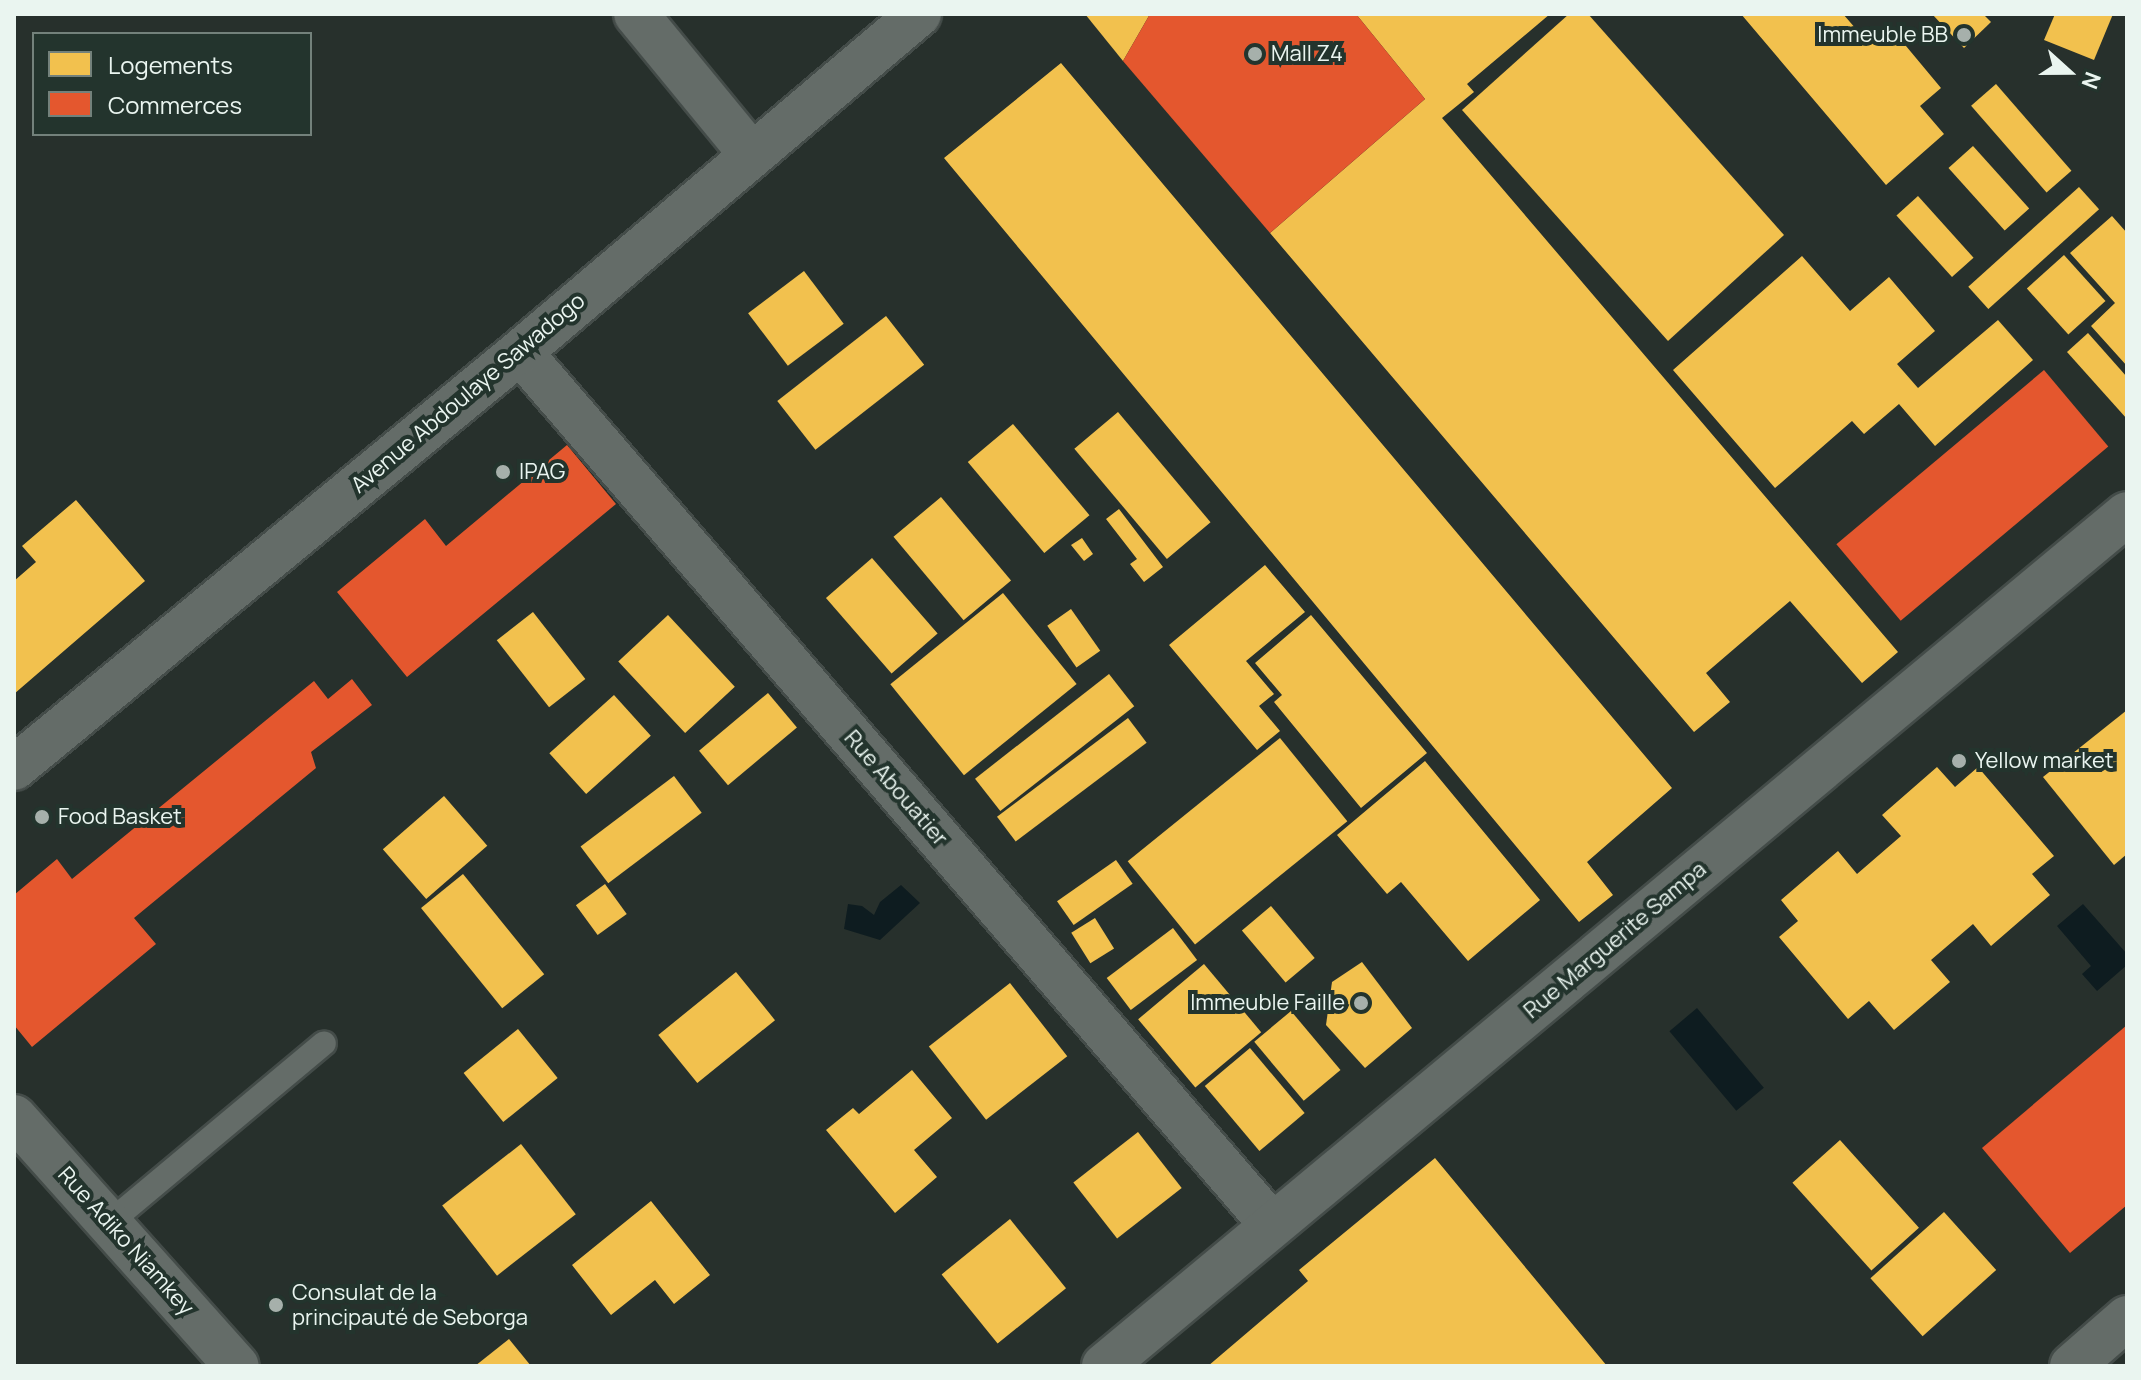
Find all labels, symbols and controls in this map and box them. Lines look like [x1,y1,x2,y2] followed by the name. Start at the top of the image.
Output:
[1817,22,1948,48] place label: Immeuble BB
[1955,26,1973,44] marker: Immeuble BB
[32,32,312,136] legend
[2029,32,2109,112] north arrow
[1271,41,1343,67] place label: Mall Z4
[1246,45,1264,63] marker: Mall Z4
[108,48,233,81] text: Logements
[2075,68,2108,93] text: N
[108,88,242,121] text: Commerces
[346,288,590,498] street label: Avenue Abdoulaye Sawadogo
[519,459,565,485] place label: IPAG
[494,463,512,481] marker: IPAG
[839,725,953,851] street label: Rue Abouatier
[1975,748,2114,774] place label: Yellow market
[1950,752,1968,770] marker: Yellow market
[58,804,182,830] place label: Food Basket
[33,808,51,826] marker: Food Basket
[1519,856,1711,1024] street label: Rue Marguerite Sampa
[1190,990,1345,1016] place label: Immeuble Faille
[1352,994,1370,1012] marker: Immeuble Faille
[52,1161,200,1321] street label: Rue Adiko Niamkey
[292,1279,528,1330] place label: Consulat de la principauté de Seborga
[267,1296,285,1314] marker: Consulat de la principauté de Seborga

